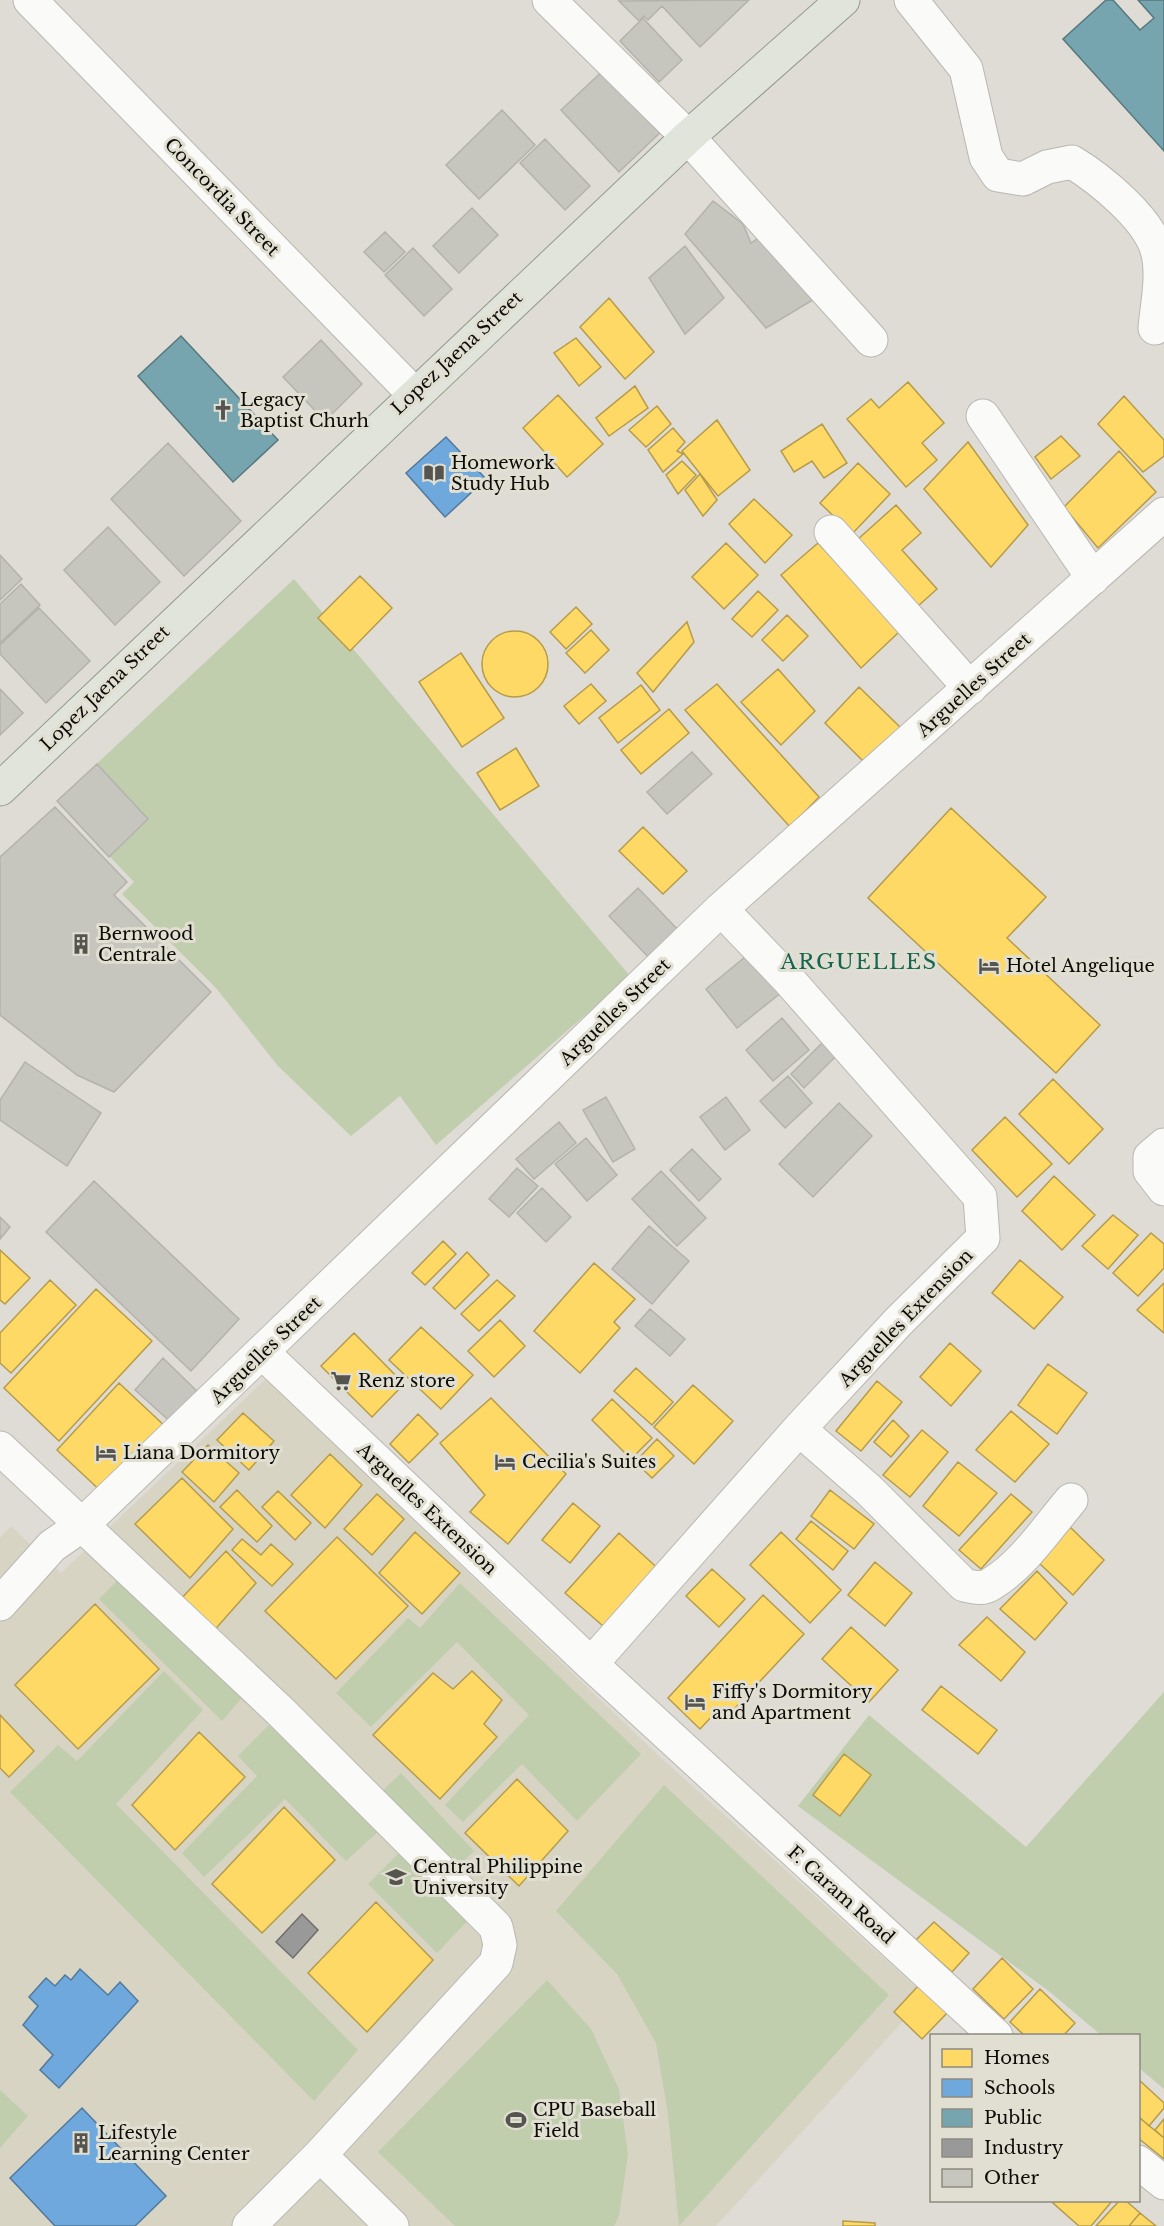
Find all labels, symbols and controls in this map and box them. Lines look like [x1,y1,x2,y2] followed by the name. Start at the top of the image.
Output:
[160,133,284,261] street label: Concordia Street
[387,287,527,419] street label: Lopez Jaena Street
[240,389,369,432] place label: Legacy Baptist Churh
[211,398,235,422] church icon: Legacy Baptist Churh
[451,452,555,495] place label: Homework Study Hub
[422,461,446,485] library icon: Homework Study Hub
[36,621,174,755] street label: Lopez Jaena Street
[912,628,1035,742] street label: Arguelles Street
[98,923,193,966] place label: Bernwood Centrale
[69,932,93,956] building icon: Bernwood Centrale
[780,949,937,975] district label: ARGUELLES
[554,954,675,1071] street label: Arguelles Street
[977,954,1001,978] hotel icon: Hotel Angelique
[1006,955,1155,977] place label: Hotel Angelique
[834,1245,977,1392] street label: Arguelles Extension
[205,1292,326,1409] street label: Arguelles Street
[329,1369,353,1393] supermarket icon: Renz store
[358,1370,455,1392] place label: Renz store
[352,1438,501,1579] street label: Arguelles Extension
[94,1441,118,1465] hotel icon: Liana Dormitory
[123,1442,280,1464] place label: Liana Dormitory
[493,1450,517,1474] hotel icon: Cecilia's Suites
[522,1451,656,1473] place label: Cecilia's Suites
[712,1681,873,1724] place label: Fiffy's Dormitory and Apartment
[683,1690,707,1714] hotel icon: Fiffy's Dormitory and Apartment
[783,1841,899,1949] street label: F. Caram Road
[413,1856,583,1899] place label: Central Philippine University
[384,1865,408,1889] school or university icon: Central Philippine University
[930,2034,1140,2202] legend
[984,2047,1050,2069] text: Homes
[984,2077,1055,2099] text: Schools
[533,2099,656,2142] place label: CPU Baseball Field
[984,2107,1042,2129] text: Public
[504,2108,528,2132] sports icon: CPU Baseball Field
[98,2122,250,2165] place label: Lifestyle Learning Center
[69,2131,93,2155] building icon: Lifestyle Learning Center
[984,2137,1064,2159] text: Industry
[984,2167,1040,2189] text: Other

